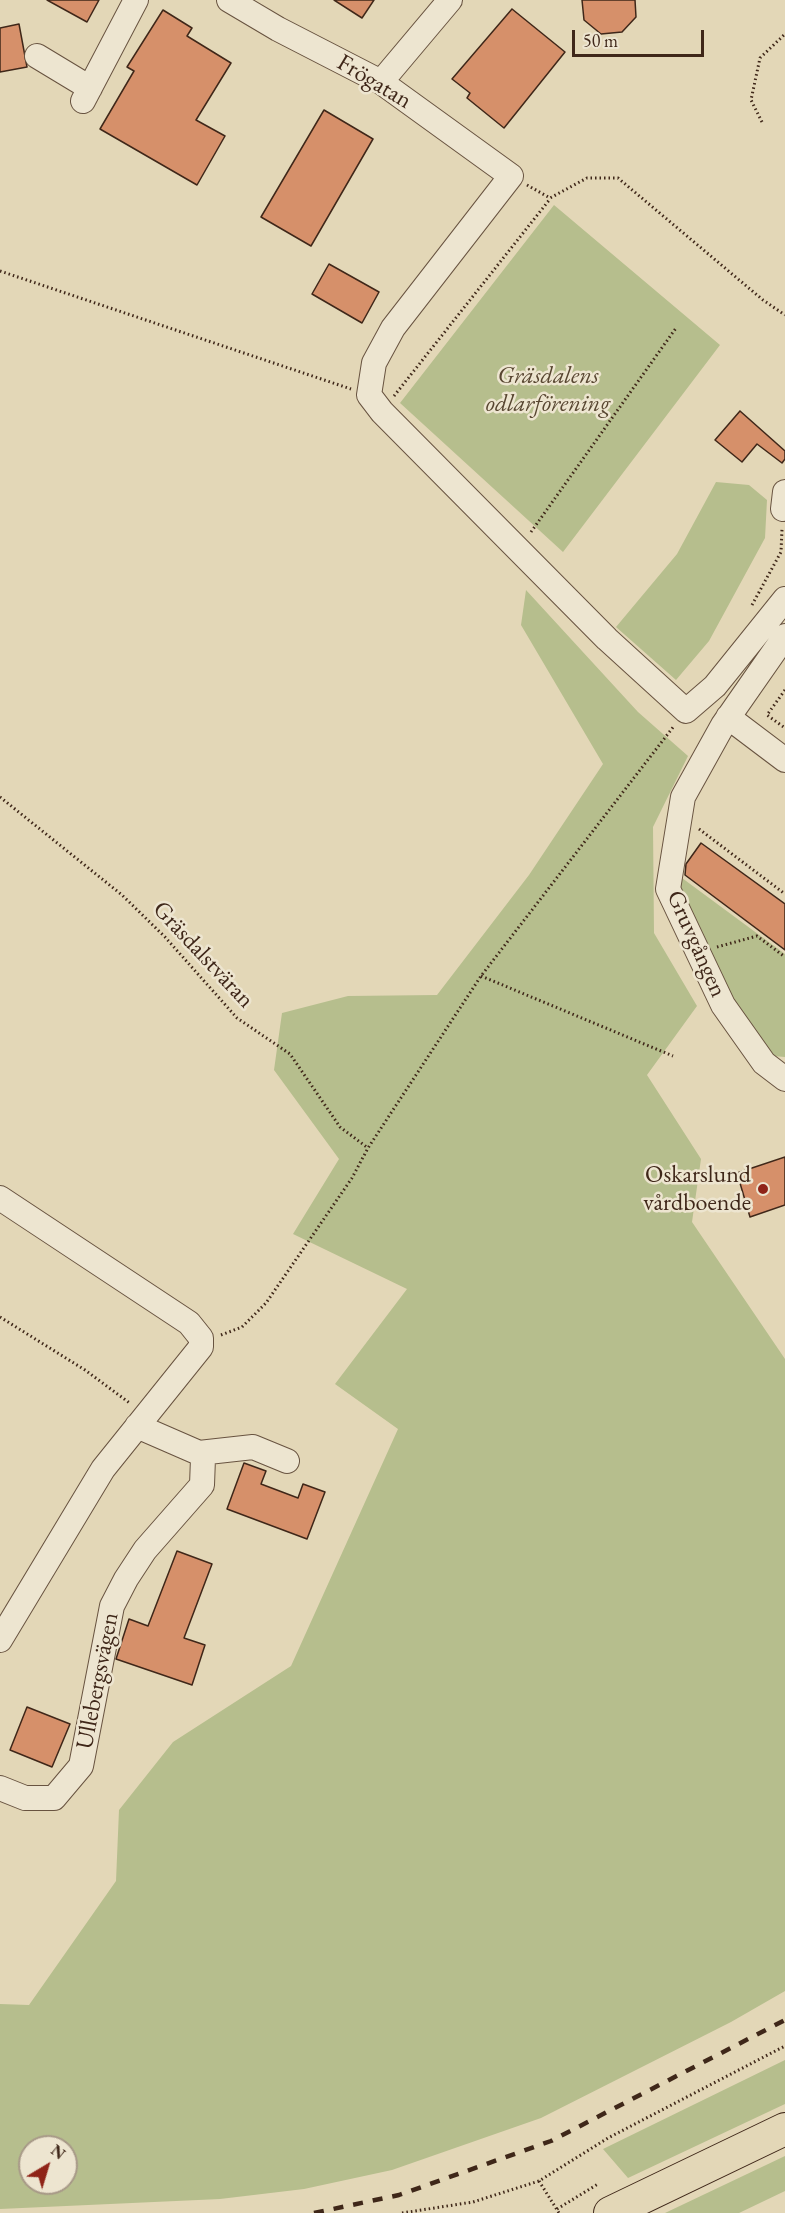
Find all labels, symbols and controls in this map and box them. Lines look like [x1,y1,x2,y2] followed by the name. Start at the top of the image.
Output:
[575,18,707,56] scale bar
[583,29,618,52] text: 50 m
[331,49,417,115] street label: Frögatan
[486,362,610,418] park label: Gräsdalens odlarförening
[660,886,732,1002] street label: Gruvgången
[146,896,260,1014] street label: Gräsdalstväran
[643,1161,751,1217] place label: Oskarslund vårdboende
[756,1182,770,1196] marker: Oskarslund vårdboende
[71,1610,125,1752] street label: Ullebergsvägen
[18,2135,78,2195] north arrow
[47,2140,70,2164] text: N

